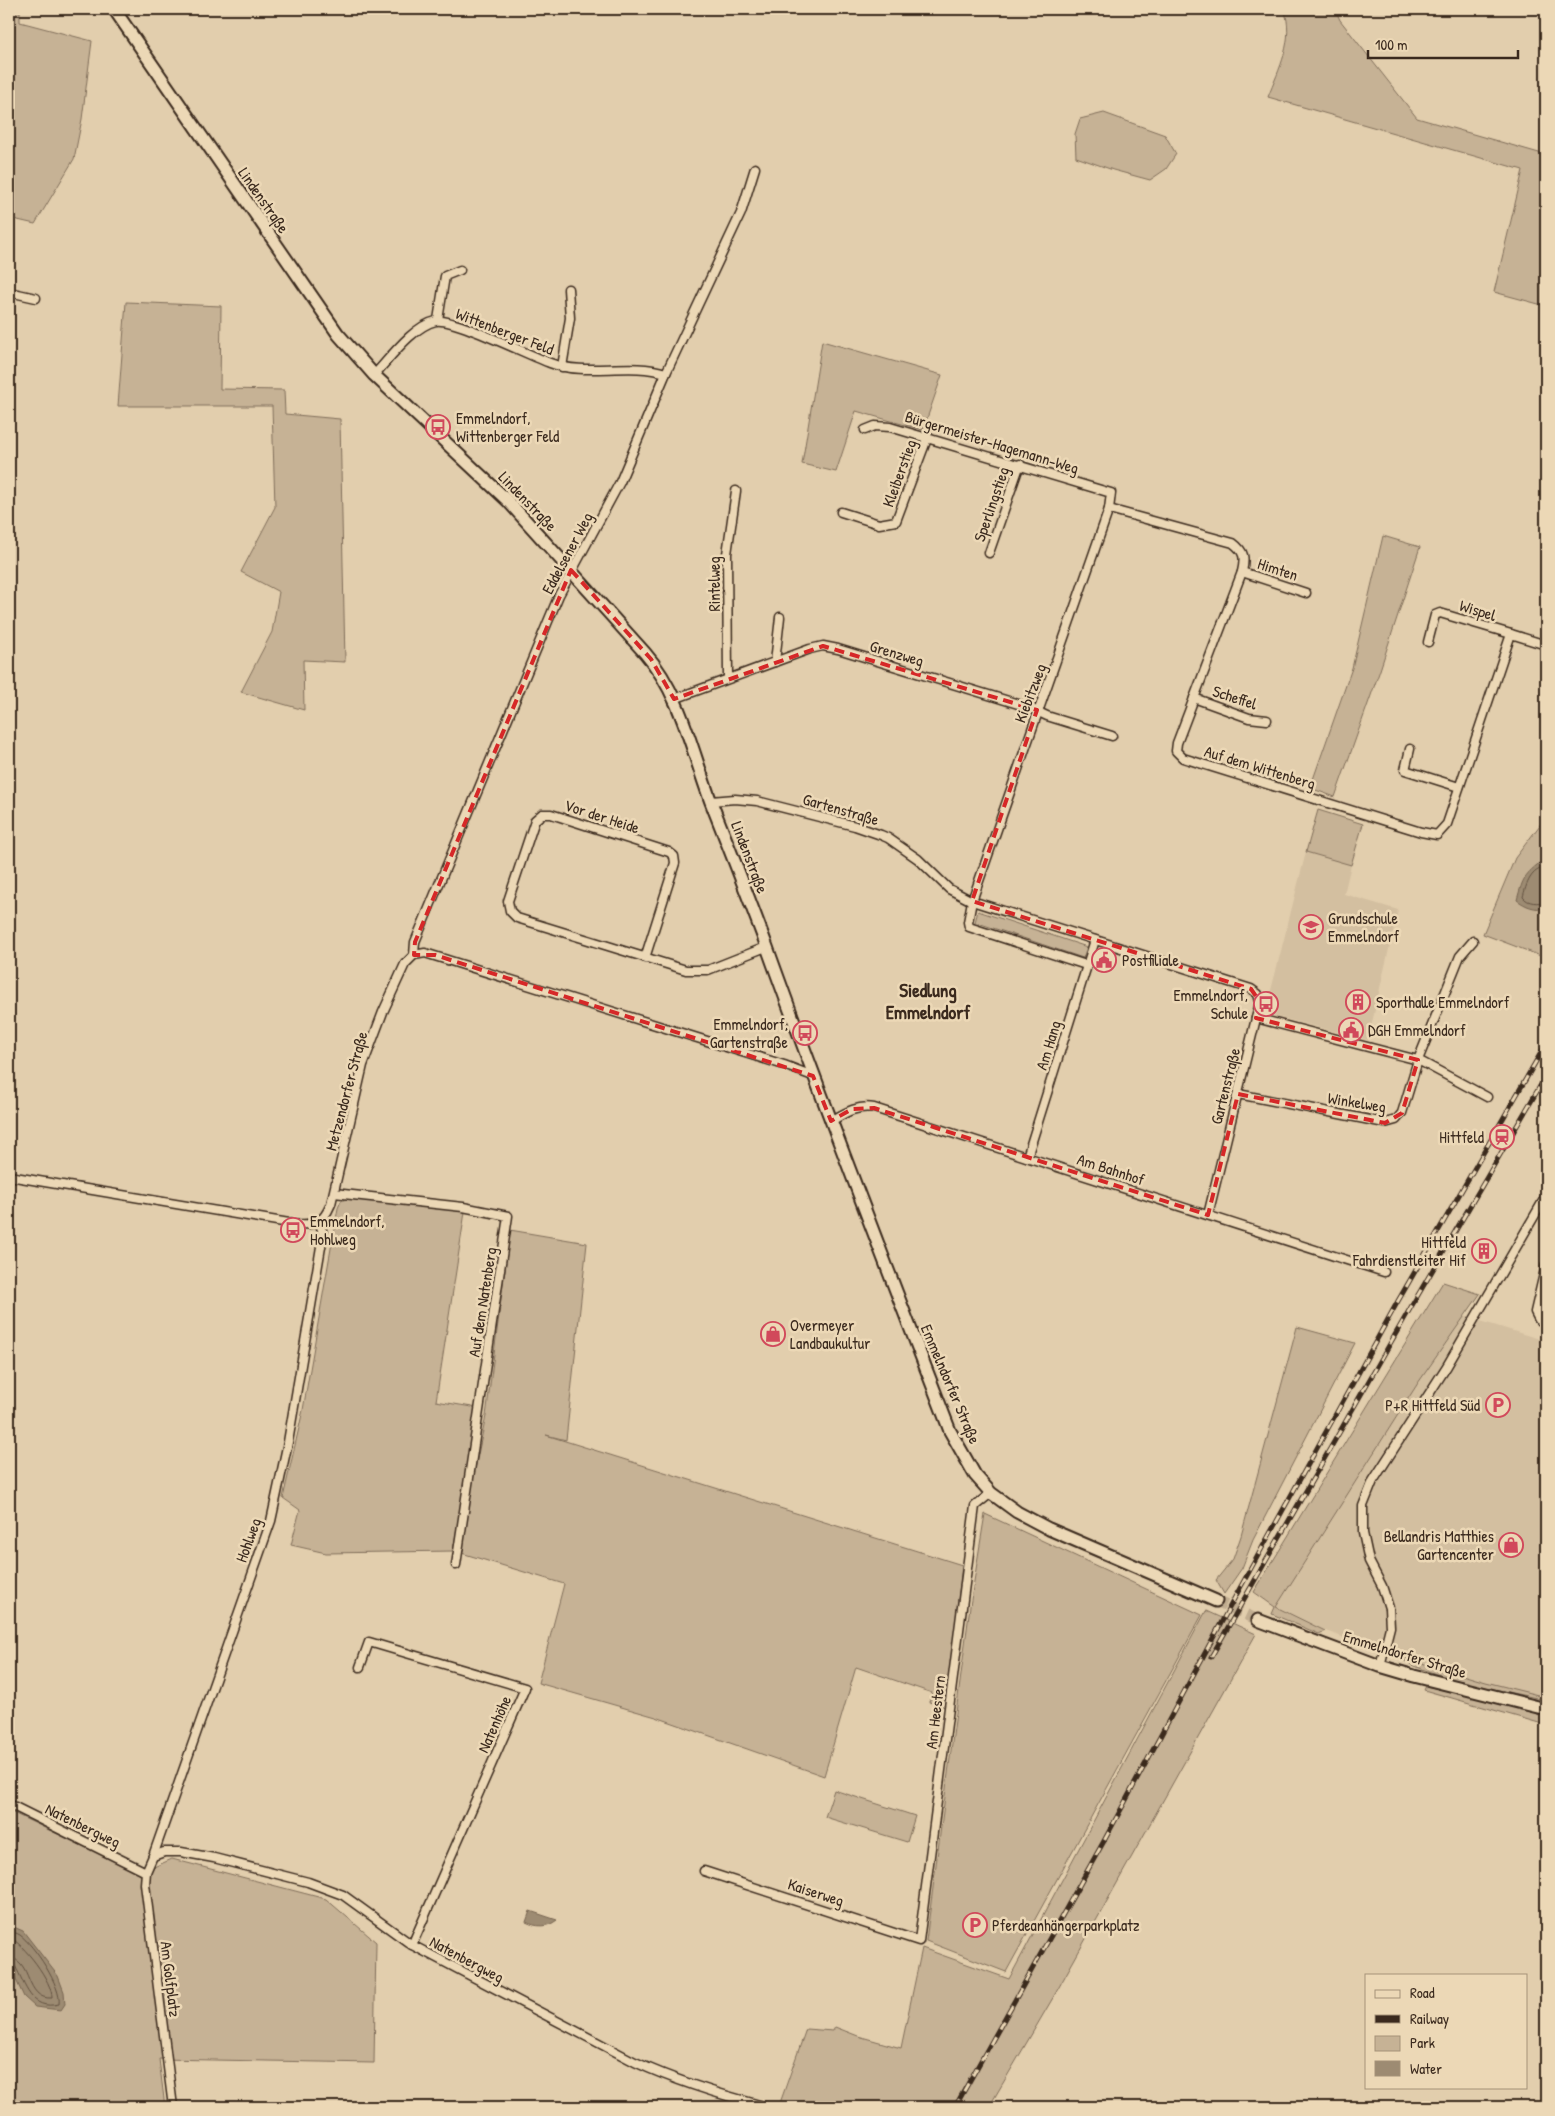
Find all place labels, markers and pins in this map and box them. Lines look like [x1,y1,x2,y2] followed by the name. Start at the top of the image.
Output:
[456,407,559,447] place label: Emmelndorf, Wittenberger Feld
[425,414,451,440] bus stop icon: Emmelndorf, Wittenberger Feld
[1328,907,1400,947] place label: Grundschule Emmelndorf
[1298,914,1324,940] school or university icon: Grundschule Emmelndorf
[1091,947,1117,973] public building icon: Postfiliale
[1122,949,1180,971] place label: Postfiliale
[1173,984,1249,1024] place label: Emmelndorf, Schule
[1345,989,1371,1015] building icon: Sporthalle Emmelndorf
[1253,991,1279,1017] bus stop icon: Emmelndorf, Schule
[1376,991,1510,1013] place label: Sporthalle Emmelndorf
[710,1013,789,1053] place label: Emmelndorf, Gartenstraße
[1338,1017,1364,1043] public building icon: DGH Emmelndorf
[1368,1019,1466,1041] place label: DGH Emmelndorf
[792,1020,818,1046] bus stop icon: Emmelndorf, Gartenstraße
[1489,1124,1515,1150] station icon: Hittfeld
[1439,1126,1484,1148] place label: Hittfeld
[310,1210,385,1250] place label: Emmelndorf, Hohlweg
[280,1217,306,1243] bus stop icon: Emmelndorf, Hohlweg
[1352,1231,1466,1271] place label: Hittfeld Fahrdienstleiter Hif
[1471,1238,1497,1264] building icon: Hittfeld Fahrdienstleiter Hif
[790,1314,870,1354] place label: Overmeyer Landbaukultur
[760,1321,786,1347] shop icon: Overmeyer Landbaukultur
[1485,1392,1511,1418] parking icon: P+R Hittfeld Süd
[1385,1394,1480,1416] place label: P+R Hittfeld Süd
[1384,1525,1494,1565] place label: Bellandris Matthies Gartencenter
[1498,1532,1524,1558] shop icon: Bellandris Matthies Gartencenter
[962,1912,988,1938] parking icon: Pferdeanhängerparkplatz
[992,1914,1140,1936] place label: Pferdeanhängerparkplatz

